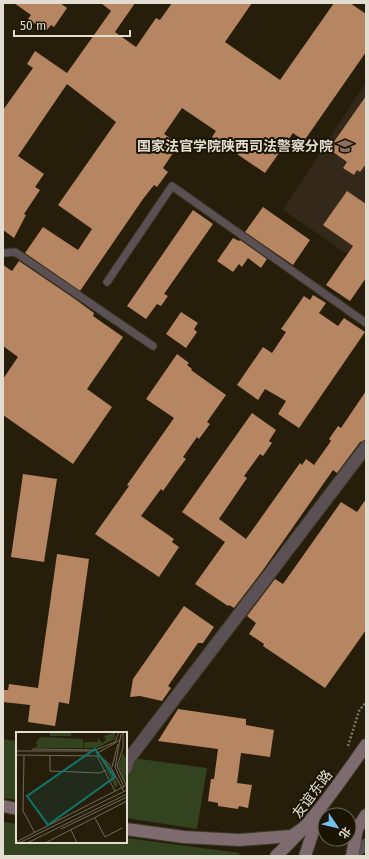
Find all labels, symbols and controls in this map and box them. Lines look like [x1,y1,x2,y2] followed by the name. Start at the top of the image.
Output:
[14,12,130,38] scale bar
[20,19,46,33] text: 50 m
[336,137,354,155] school or university icon: 国家法官学院陕西司法警察分院
[137,138,333,155] place label: 国家法官学院陕西司法警察分院
[16,732,127,843] inset map
[289,767,336,822] street label: 友谊东路
[317,807,357,847] north arrow
[336,824,353,841] text: 北

